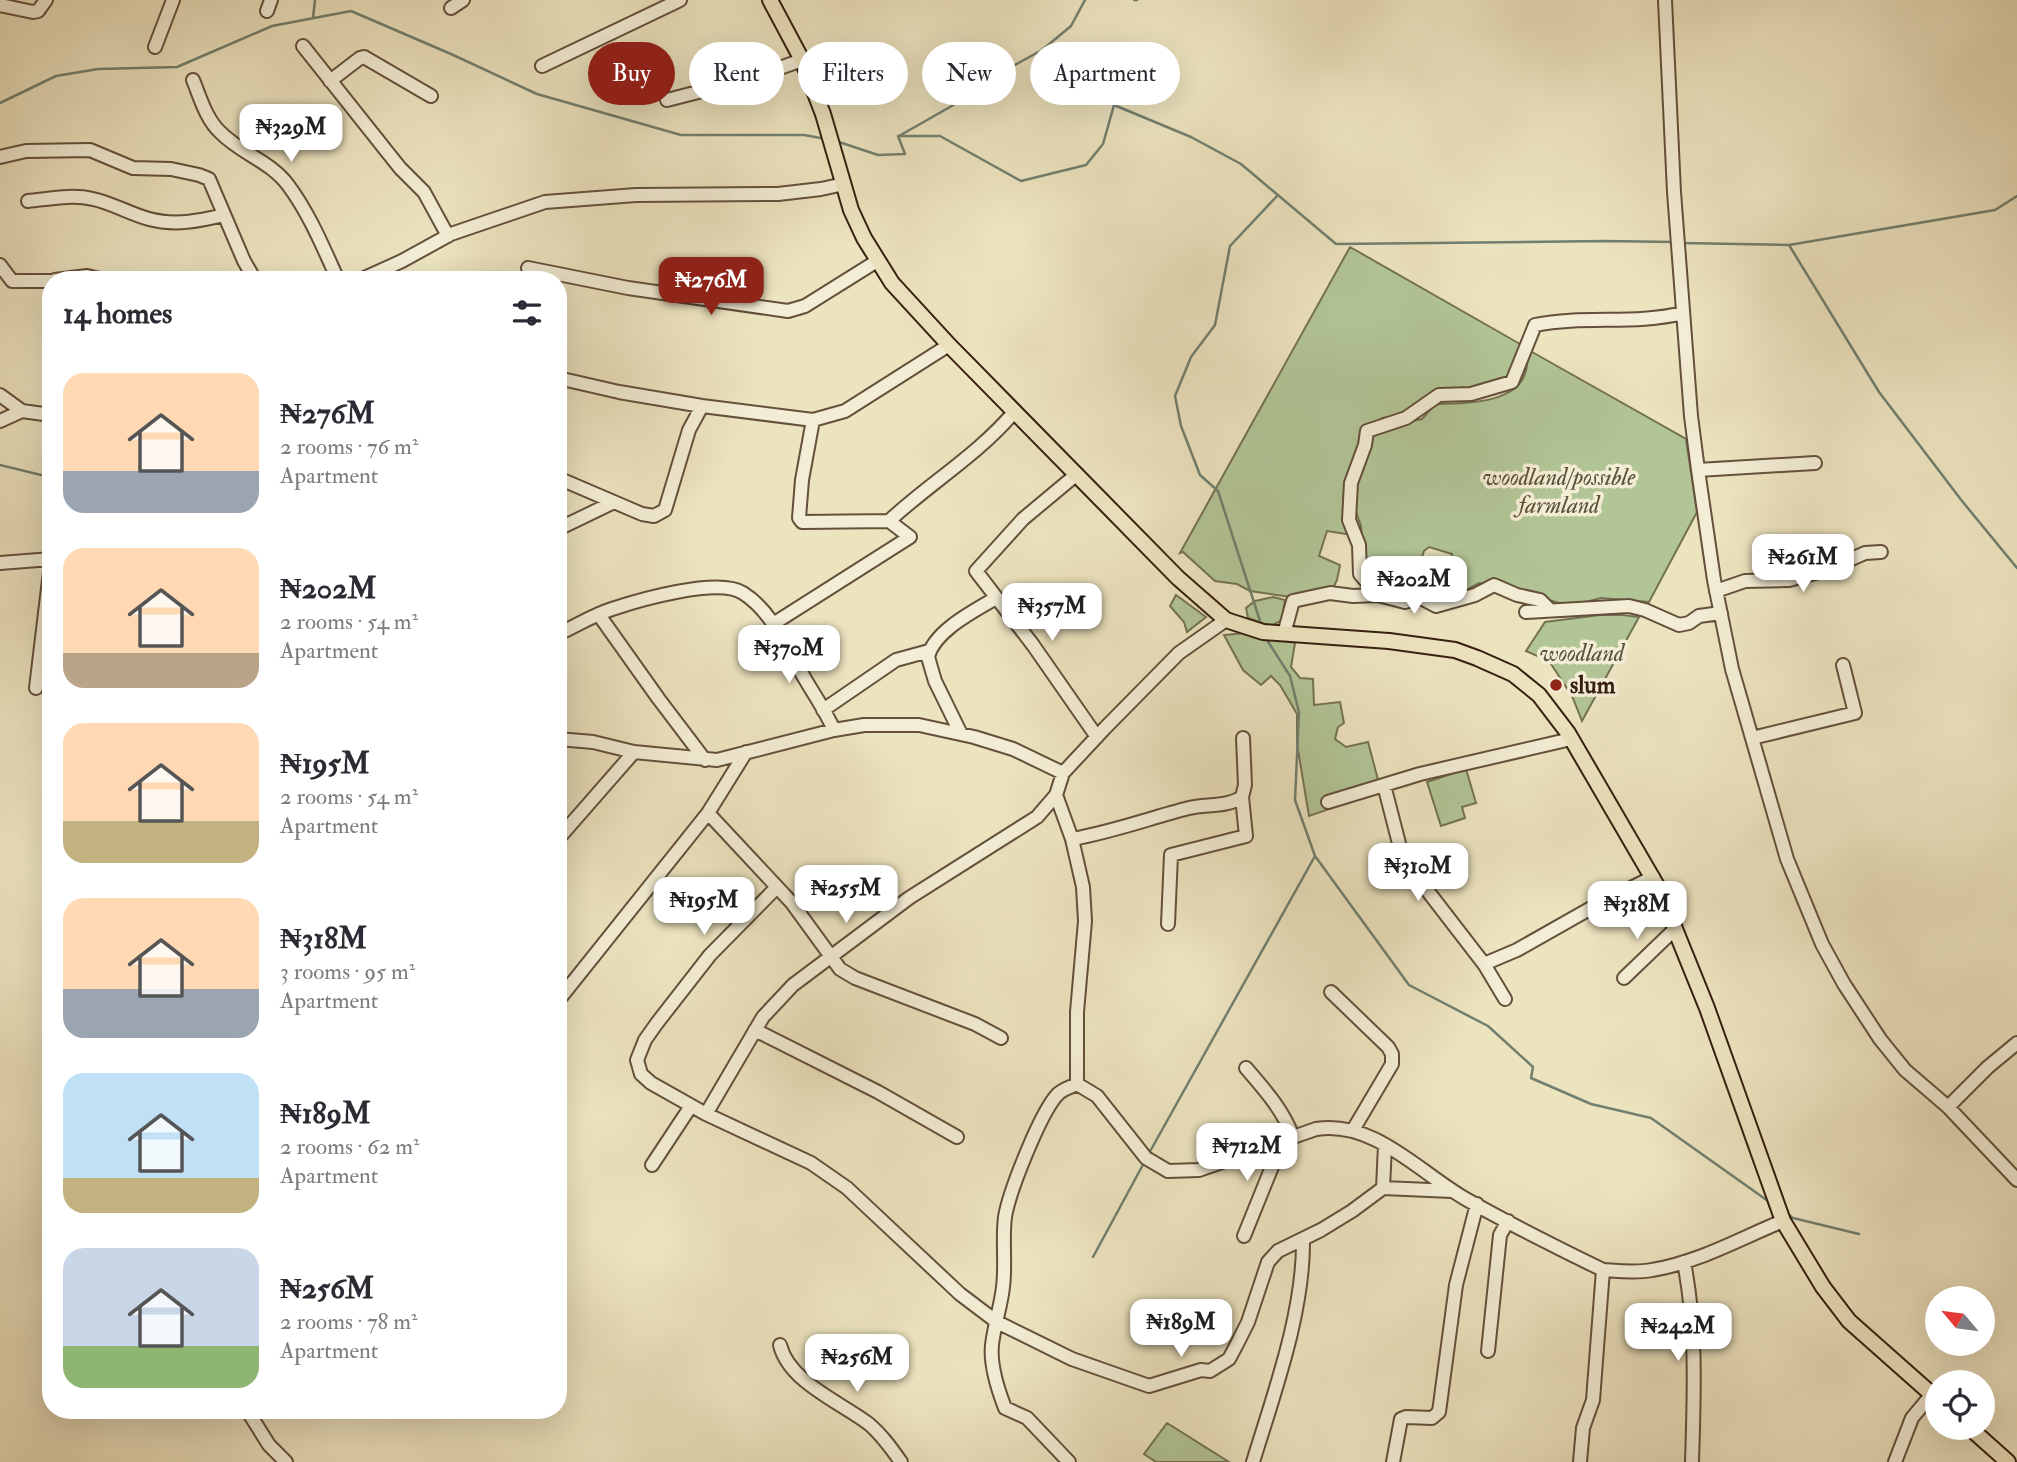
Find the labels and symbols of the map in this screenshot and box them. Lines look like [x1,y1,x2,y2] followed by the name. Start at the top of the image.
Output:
[242,104,340,164] pin: ₦329M
[662,258,760,317] pin: ₦276M
[1483,462,1636,521] park label: woodland/possible farmland
[1754,534,1852,594] pin: ₦261M
[1365,556,1463,616] pin: ₦202M
[1003,584,1101,643] pin: ₦357M
[740,626,838,685] pin: ₦370M
[1540,638,1626,669] park label: woodland
[1570,670,1616,701] place label: slum
[1548,677,1564,693] marker: slum
[1369,844,1467,903] pin: ₦310M
[797,866,895,925] pin: ₦255M
[655,878,753,937] pin: ₦195M
[1588,881,1686,941] pin: ₦318M
[1198,1124,1296,1183] pin: ₦712M
[1925,1286,1995,1356] north arrow
[1132,1300,1230,1359] pin: ₦189M
[1629,1304,1727,1363] pin: ₦242M
[808,1334,906,1394] pin: ₦256M

